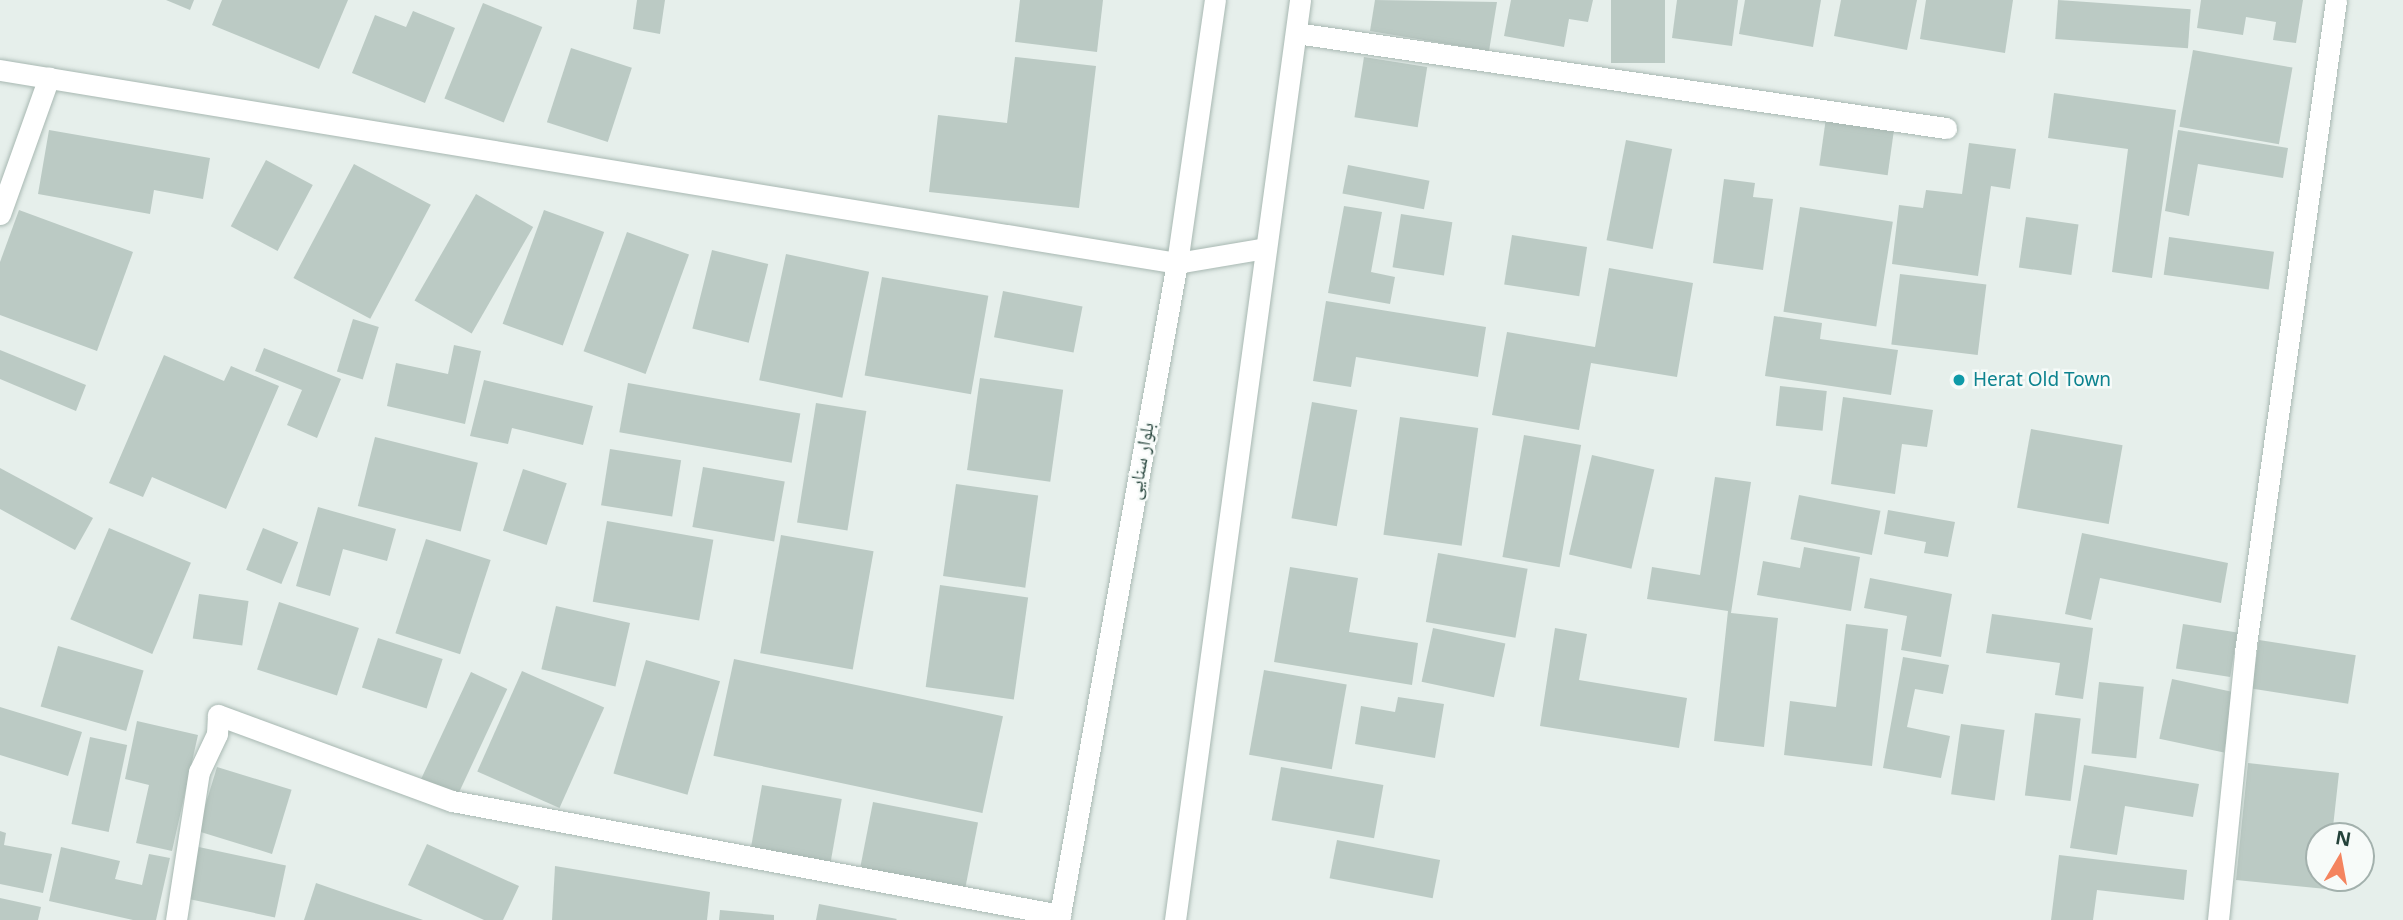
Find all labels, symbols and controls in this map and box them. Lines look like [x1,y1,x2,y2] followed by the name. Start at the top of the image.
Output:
[1973,369,2111,391] place label: Herat Old Town
[1951,372,1967,388] marker: Herat Old Town
[1123,421,1159,501] street label: بلوار سنایی
[2305,822,2375,892] north arrow
[2333,824,2353,852] text: N

